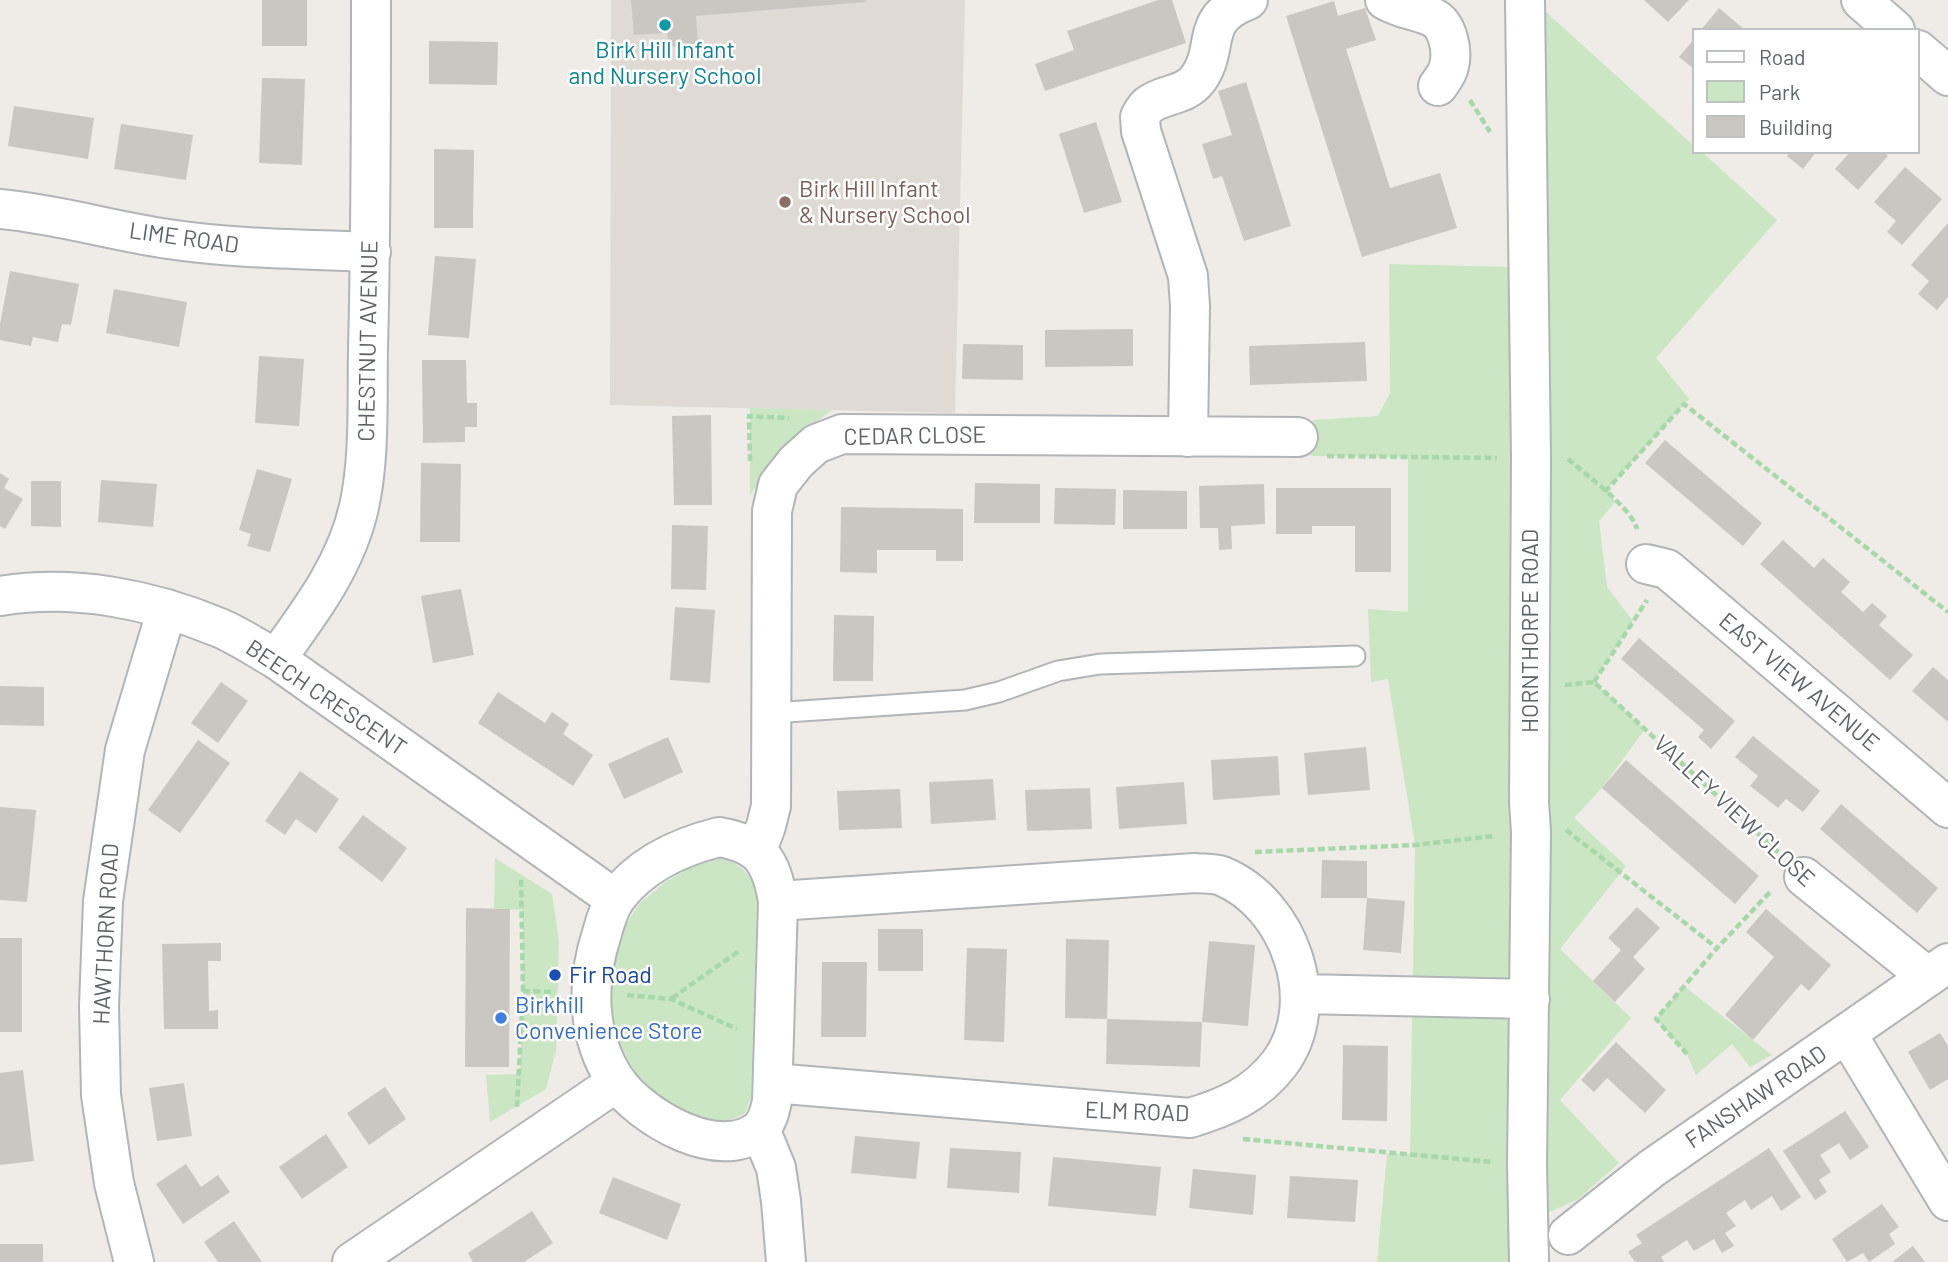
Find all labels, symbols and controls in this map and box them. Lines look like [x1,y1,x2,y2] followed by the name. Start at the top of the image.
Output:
[657,17,673,33] marker: Birk Hill Infant and Nursery School
[1692,28,1920,154] legend
[569,36,761,90] place label: Birk Hill Infant and Nursery School
[1759,44,1805,69] text: Road
[1759,79,1800,104] text: Park
[1759,114,1833,139] text: Building
[799,175,970,229] place label: Birk Hill Infant & Nursery School
[777,194,793,210] marker: Birk Hill Infant & Nursery School
[127,217,241,259] street label: LIME ROAD
[352,240,384,442] street label: CHESTNUT AVENUE
[843,421,987,451] street label: CEDAR CLOSE
[1516,529,1544,733] street label: HORNTHORPE ROAD
[1713,607,1885,757] street label: EAST VIEW AVENUE
[240,634,412,762] street label: BEECH CRESCENT
[1648,729,1820,893] street label: VALLEY VIEW CLOSE
[87,843,125,1025] street label: HAWTHORN ROAD
[569,961,652,989] place label: Fir Road
[547,967,563,983] marker: Fir Road
[515,991,702,1045] place label: Birkhill Convenience Store
[493,1010,509,1026] marker: Birkhill Convenience Store
[1680,1040,1832,1154] street label: FANSHAW ROAD
[1084,1096,1190,1128] street label: ELM ROAD

